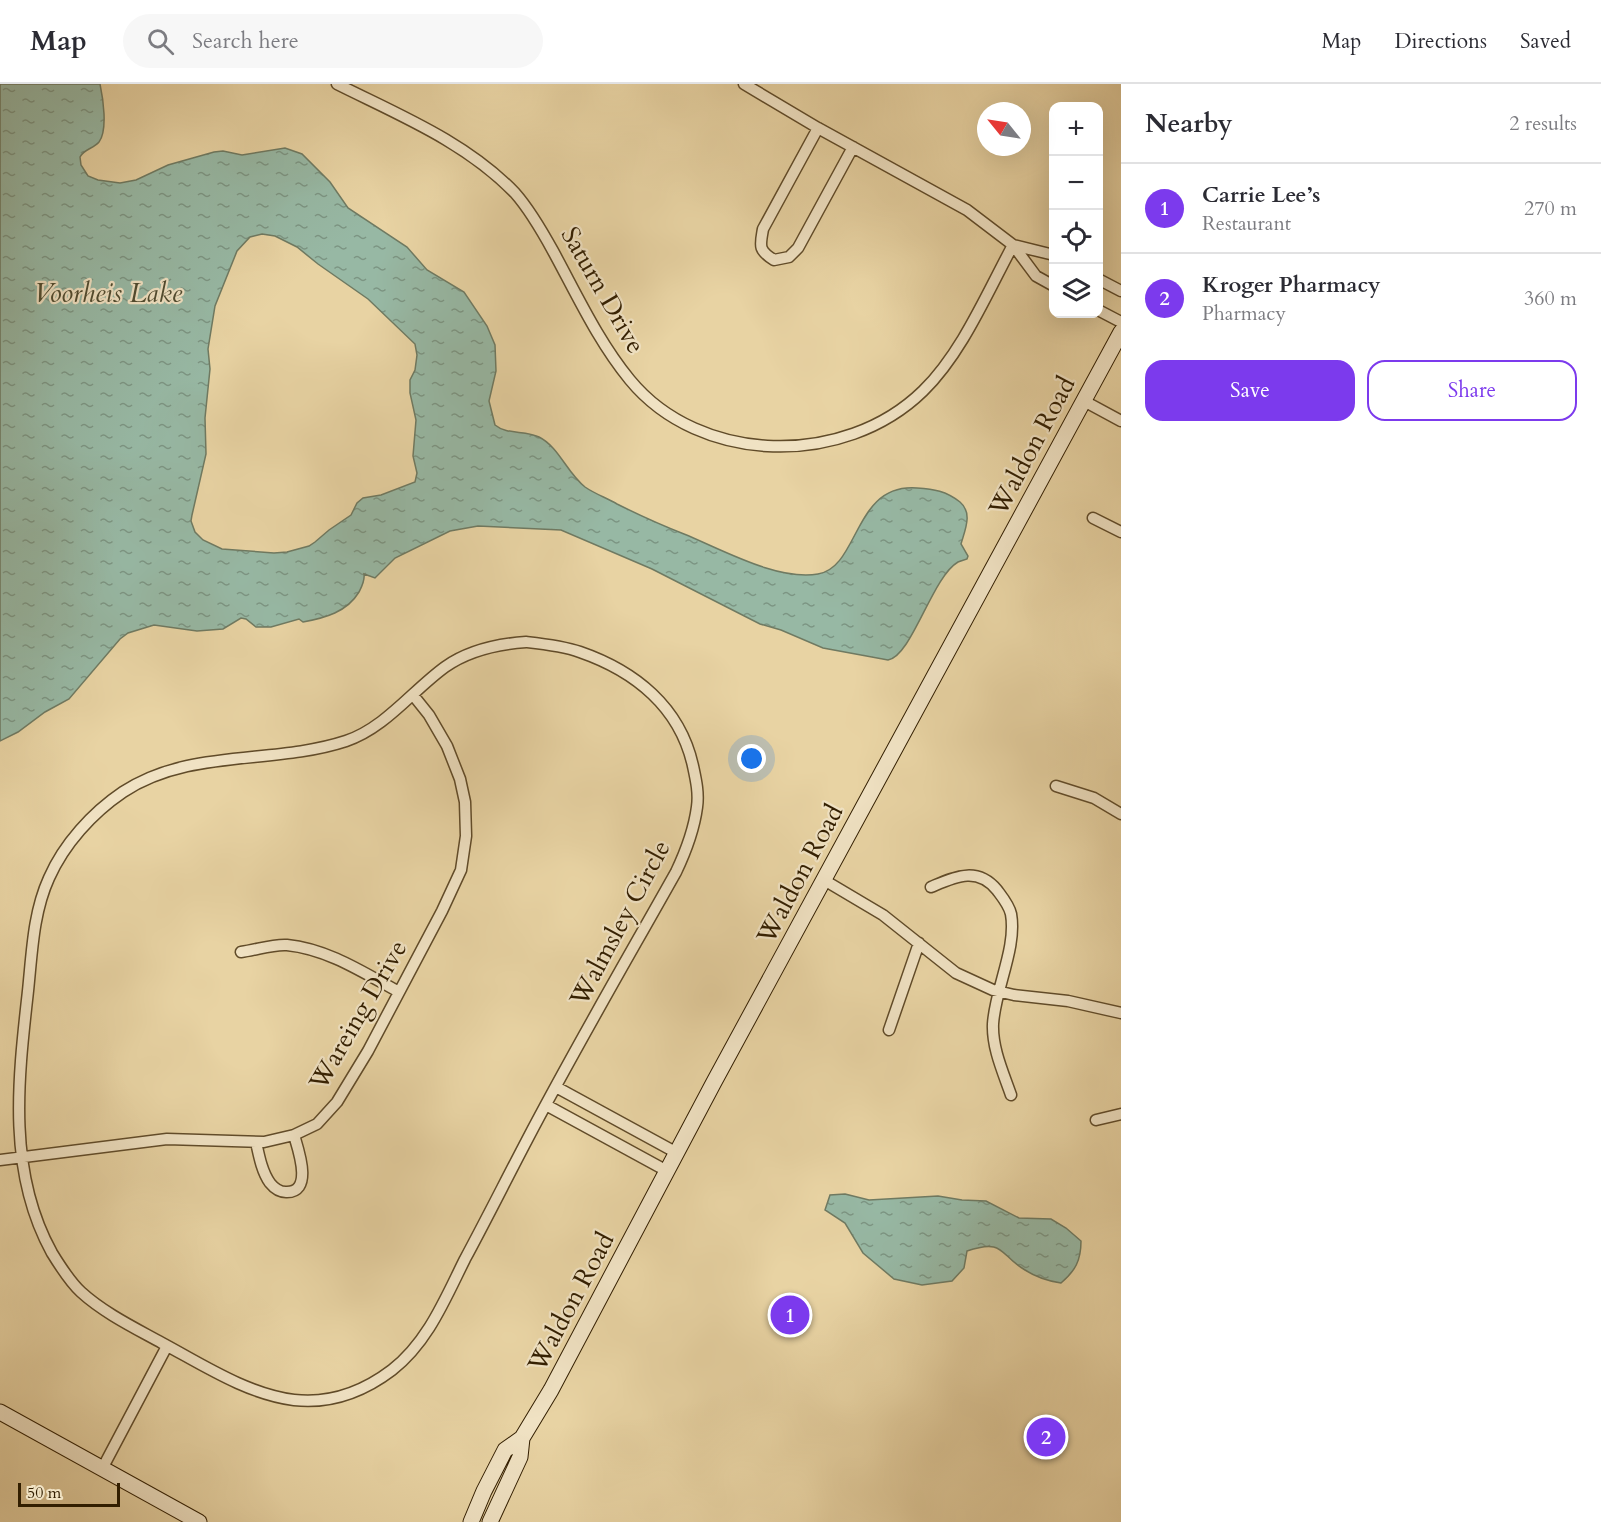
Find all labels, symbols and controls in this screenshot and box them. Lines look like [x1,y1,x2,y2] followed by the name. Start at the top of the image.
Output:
[123,14,543,68] search box
[30,22,87,60] text: Map
[144,25,177,58] icon: search
[192,26,299,56] text: Search here
[1321,27,1361,56] text: Map
[1394,27,1487,56] text: Directions
[1520,27,1571,56] text: Saved
[977,102,1031,156] north arrow
[1049,102,1103,318] map controls
[1049,102,1103,156] button: +
[1145,106,1233,141] text: Nearby
[1509,110,1577,137] text: 2 results
[1049,156,1103,210] button: −
[1202,180,1320,210] text: Carrie Lee’s
[1159,195,1170,222] text: 1
[1524,195,1577,222] text: 270 m
[1049,210,1103,264] button: locate
[1202,210,1291,237] text: Restaurant
[553,220,653,360] street label: Saturn Drive
[1049,264,1103,318] button: layers
[1202,270,1381,300] text: Kroger Pharmacy
[34,275,183,312] water label: Voorheis Lake
[1159,285,1170,312] text: 2
[1524,285,1577,312] text: 360 m
[1202,300,1286,327] text: Pharmacy
[1145,360,1355,421] button: Save
[1367,360,1577,421] button: Share
[980,370,1084,523] street label: Waldon Road
[737,744,766,773] your location
[748,798,852,951] street label: Waldon Road
[561,834,678,1013] street label: Walmsley Circle
[300,934,415,1097] street label: Wareing Drive
[519,1226,623,1379] street label: Waldon Road
[770,1292,810,1338] pin: 1
[1026,1414,1066,1460] pin: 2
[18,1480,120,1508] scale bar
[27,1482,61,1504] text: 50 m

